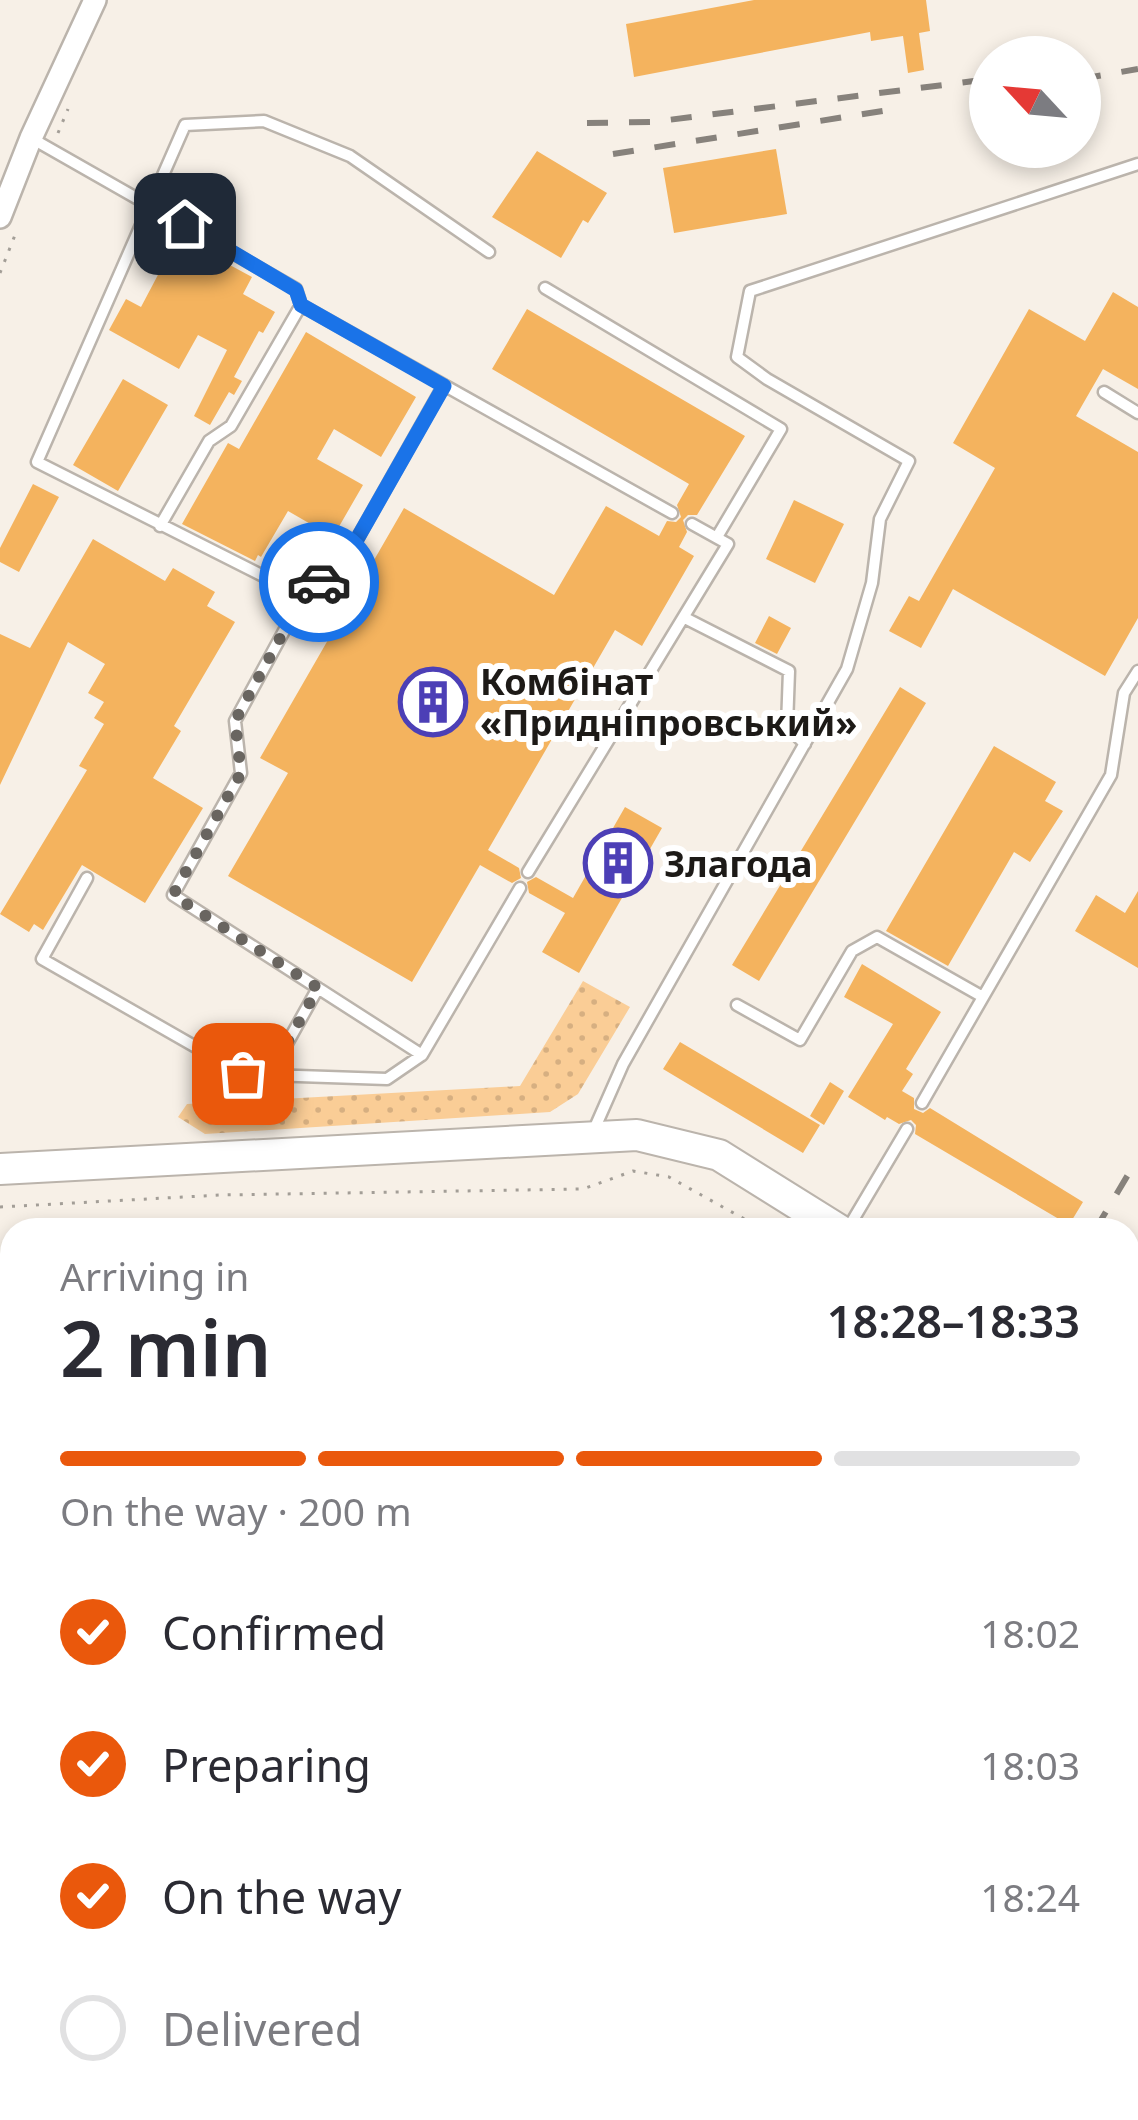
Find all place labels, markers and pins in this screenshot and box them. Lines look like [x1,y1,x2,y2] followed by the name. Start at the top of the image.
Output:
[134,173,236,275] pin
[480,657,857,747] place label: Комбінат «Придніпровський»
[398,667,468,737] building icon: Комбінат «Придніпровський»
[583,828,653,898] building icon: Злагода
[664,839,812,888] place label: Злагода
[192,1023,294,1125] pin

